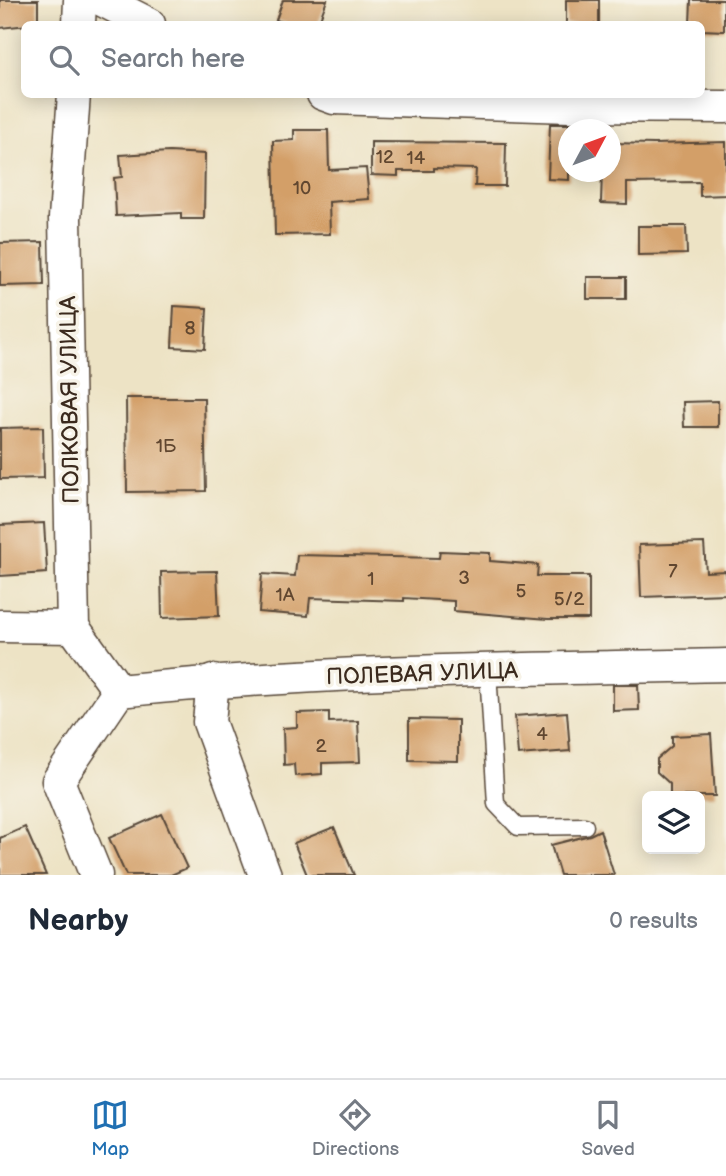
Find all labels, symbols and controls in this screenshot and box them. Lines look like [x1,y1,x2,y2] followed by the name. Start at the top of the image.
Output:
[21,21,705,98] search box
[45,41,83,79] icon: search
[101,44,245,75] text: Search here
[558,119,621,182] north arrow
[376,146,395,169] house number: 12
[407,147,426,170] house number: 14
[293,177,311,200] house number: 10
[54,296,86,504] street label: ПОЛКОВАЯ УЛИЦА
[184,317,196,340] house number: 8
[156,435,177,458] house number: 1Б
[668,560,678,583] house number: 7
[458,567,470,590] house number: 3
[367,568,375,591] house number: 1
[516,580,527,603] house number: 5
[276,584,295,607] house number: 1А
[554,588,585,611] house number: 5/2
[326,657,518,691] street label: ПОЛЕВАЯ УЛИЦА
[536,723,548,746] house number: 4
[315,735,327,758] house number: 2
[642,791,705,854] map controls
[642,791,705,854] button: layers
[28,903,128,939] text: Nearby
[609,907,698,935] text: 0 results
[91,1096,129,1161] tab: Map
[312,1096,399,1161] tab: Directions
[581,1096,635,1161] tab: Saved

